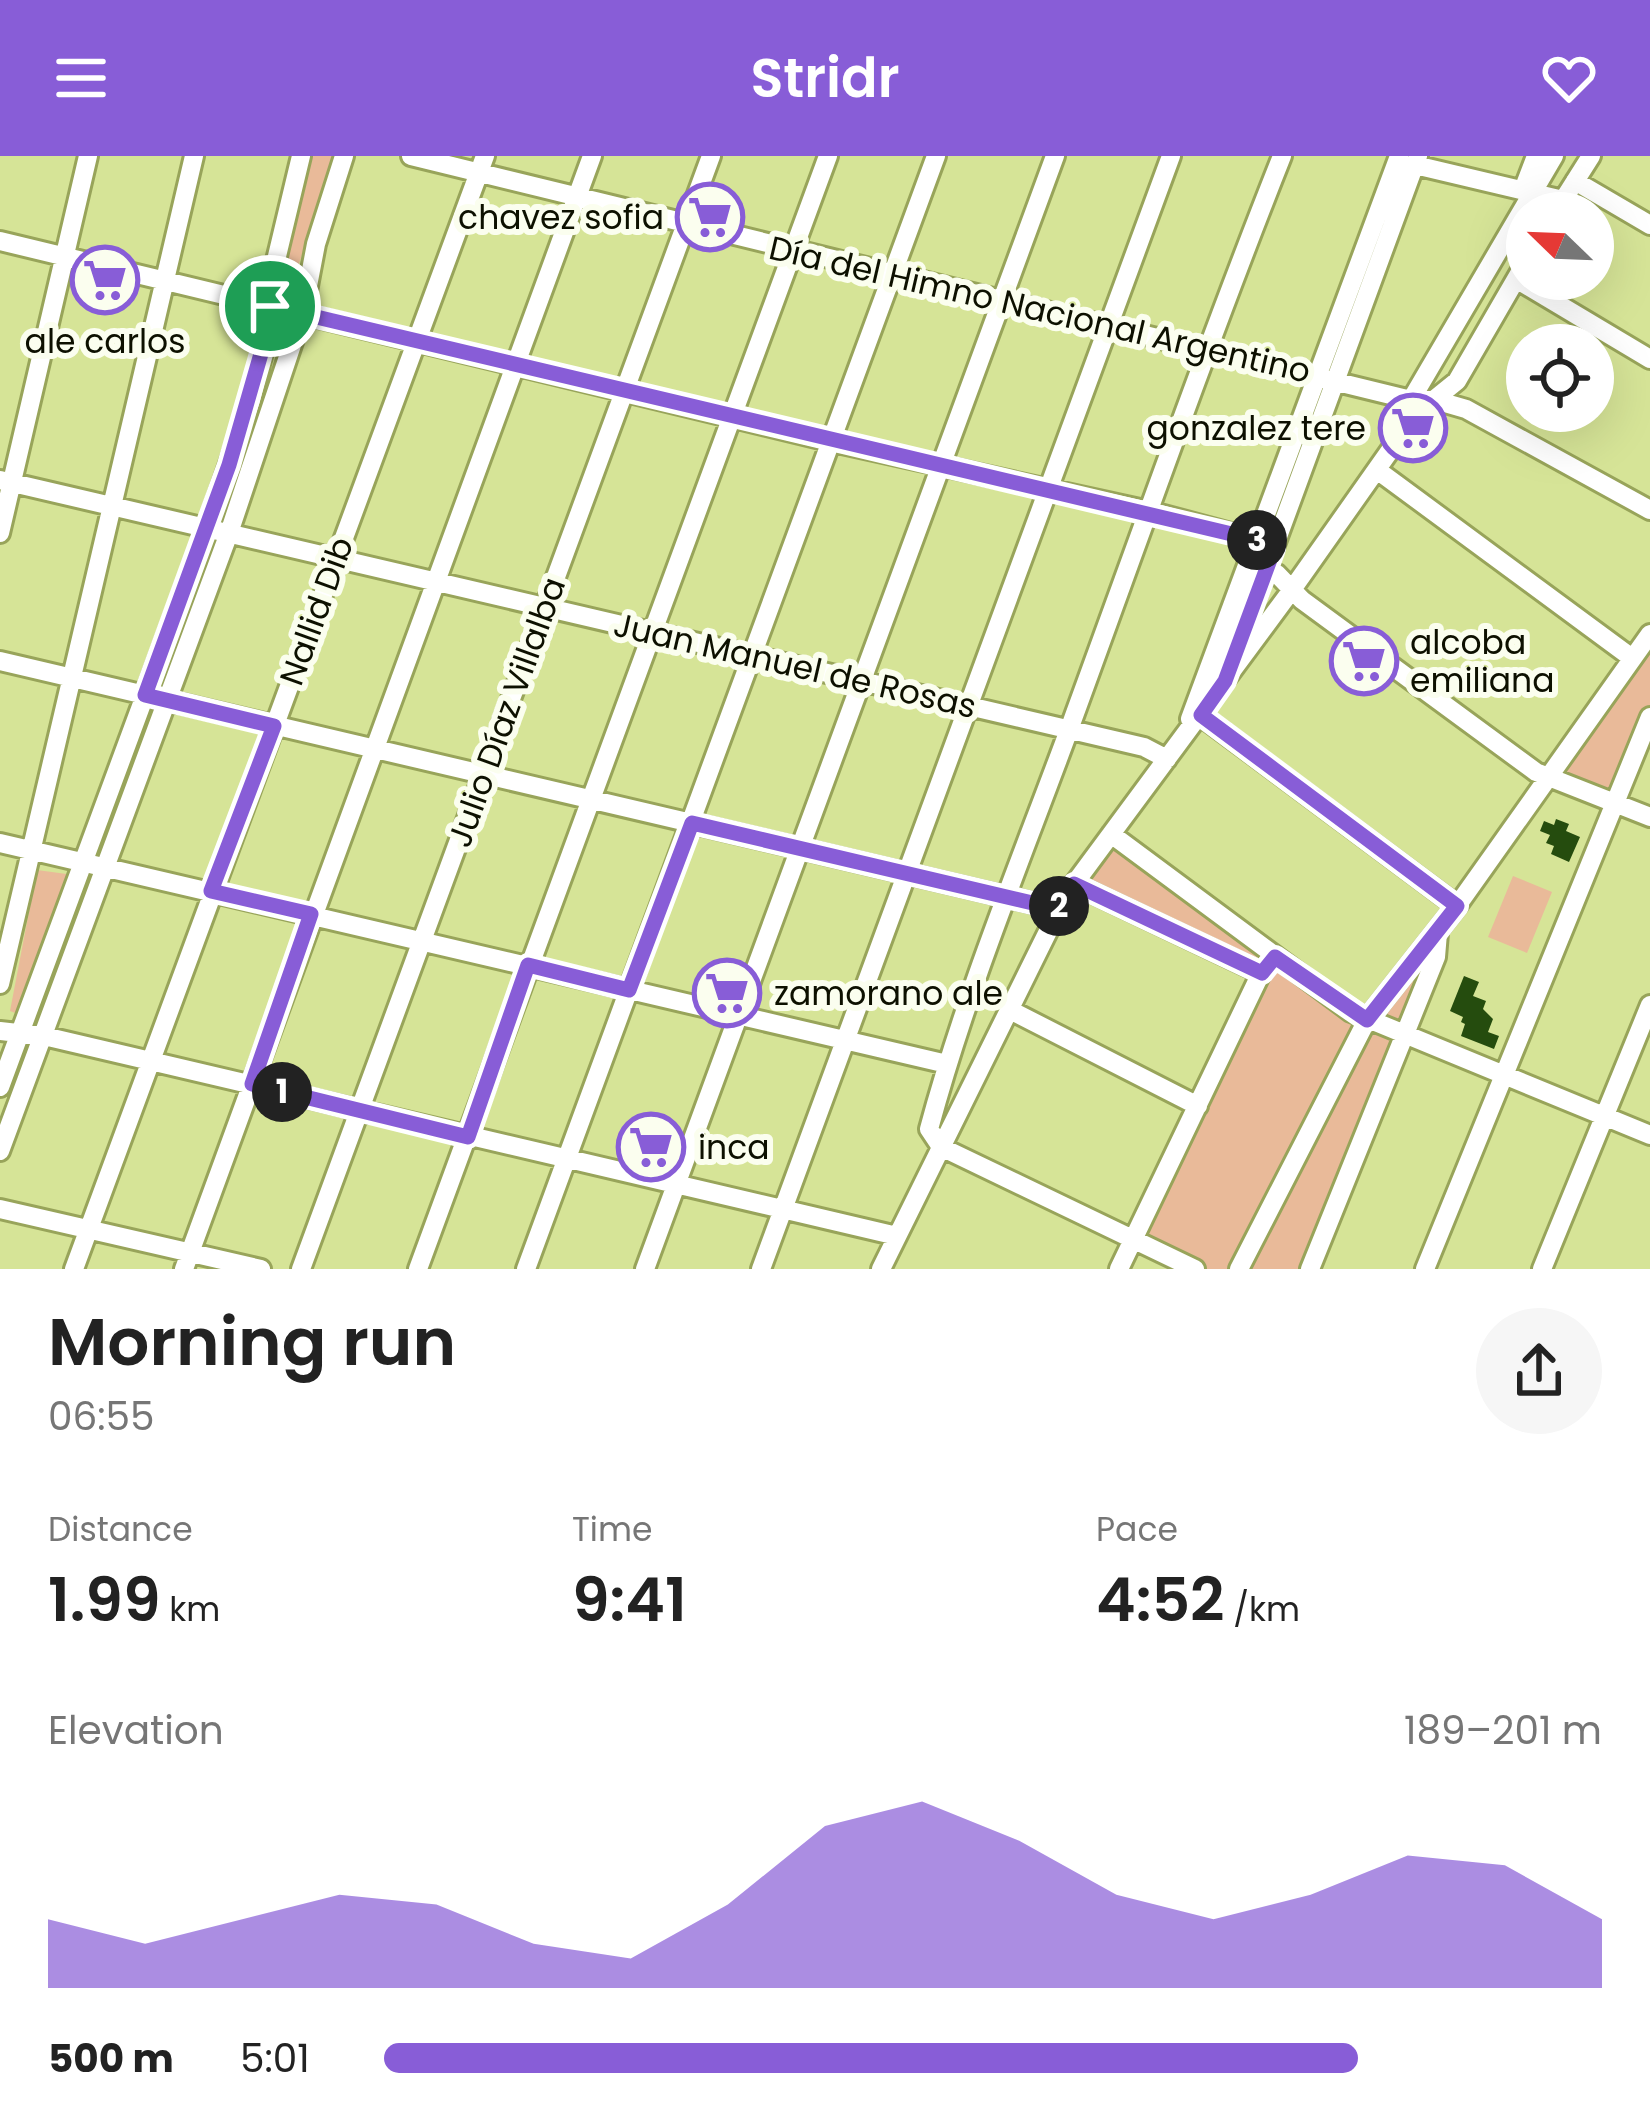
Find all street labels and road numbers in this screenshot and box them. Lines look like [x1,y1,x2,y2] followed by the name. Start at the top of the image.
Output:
[765,224,1315,395] street label: Día del Himno Nacional Argentino
[268,530,365,692] street label: Nallid Dib
[436,571,577,854] street label: Julio Díaz Villalba
[609,601,981,730] street label: Juan Manuel de Rosas

